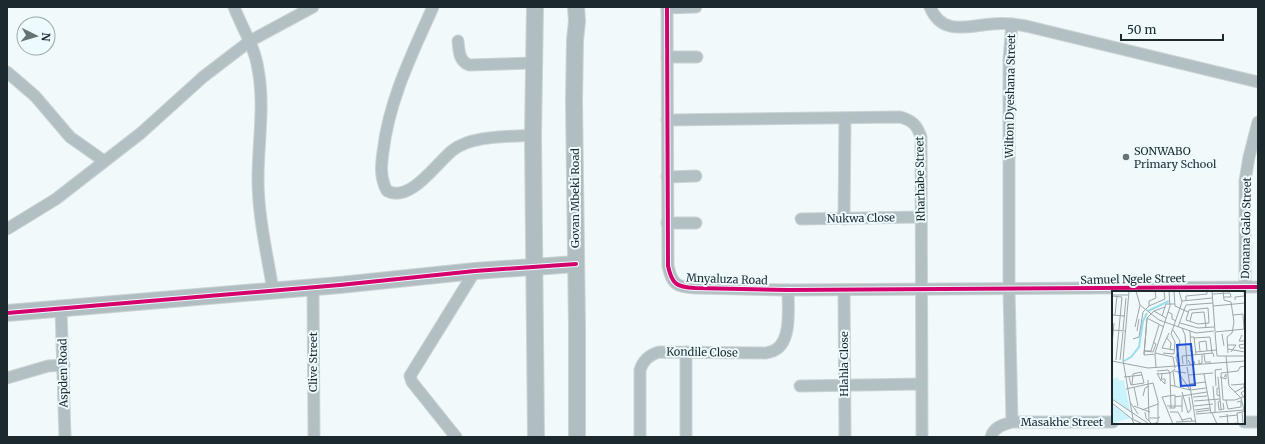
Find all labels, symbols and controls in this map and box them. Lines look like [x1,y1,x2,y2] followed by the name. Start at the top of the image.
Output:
[16,16,56,56] north arrow
[1121,16,1223,42] scale bar
[1127,22,1156,37] text: 50 m
[39,32,53,42] text: N
[1002,33,1018,159] street label: Wilton Dyeshana Street
[912,136,928,222] street label: Rharhabe Street
[1134,144,1217,171] place label: SONWABO Primary School
[568,148,582,248] street label: Govan Mbeki Road
[1121,152,1131,162] marker: SONWABO Primary School
[1238,176,1254,279] street label: Donana Galo Street
[827,210,895,226] street label: Nukwa Close
[686,271,768,287] street label: Mnyaluza Road
[1080,271,1187,287] street label: Samuel Ngele Street
[1112,291,1245,424] inset map
[306,331,320,392] street label: Clive Street
[837,331,851,397] street label: Hlahla Close
[55,338,71,409] street label: Aspden Road
[666,344,738,360] street label: Kondile Close
[1021,415,1104,429] street label: Masakhe Street

